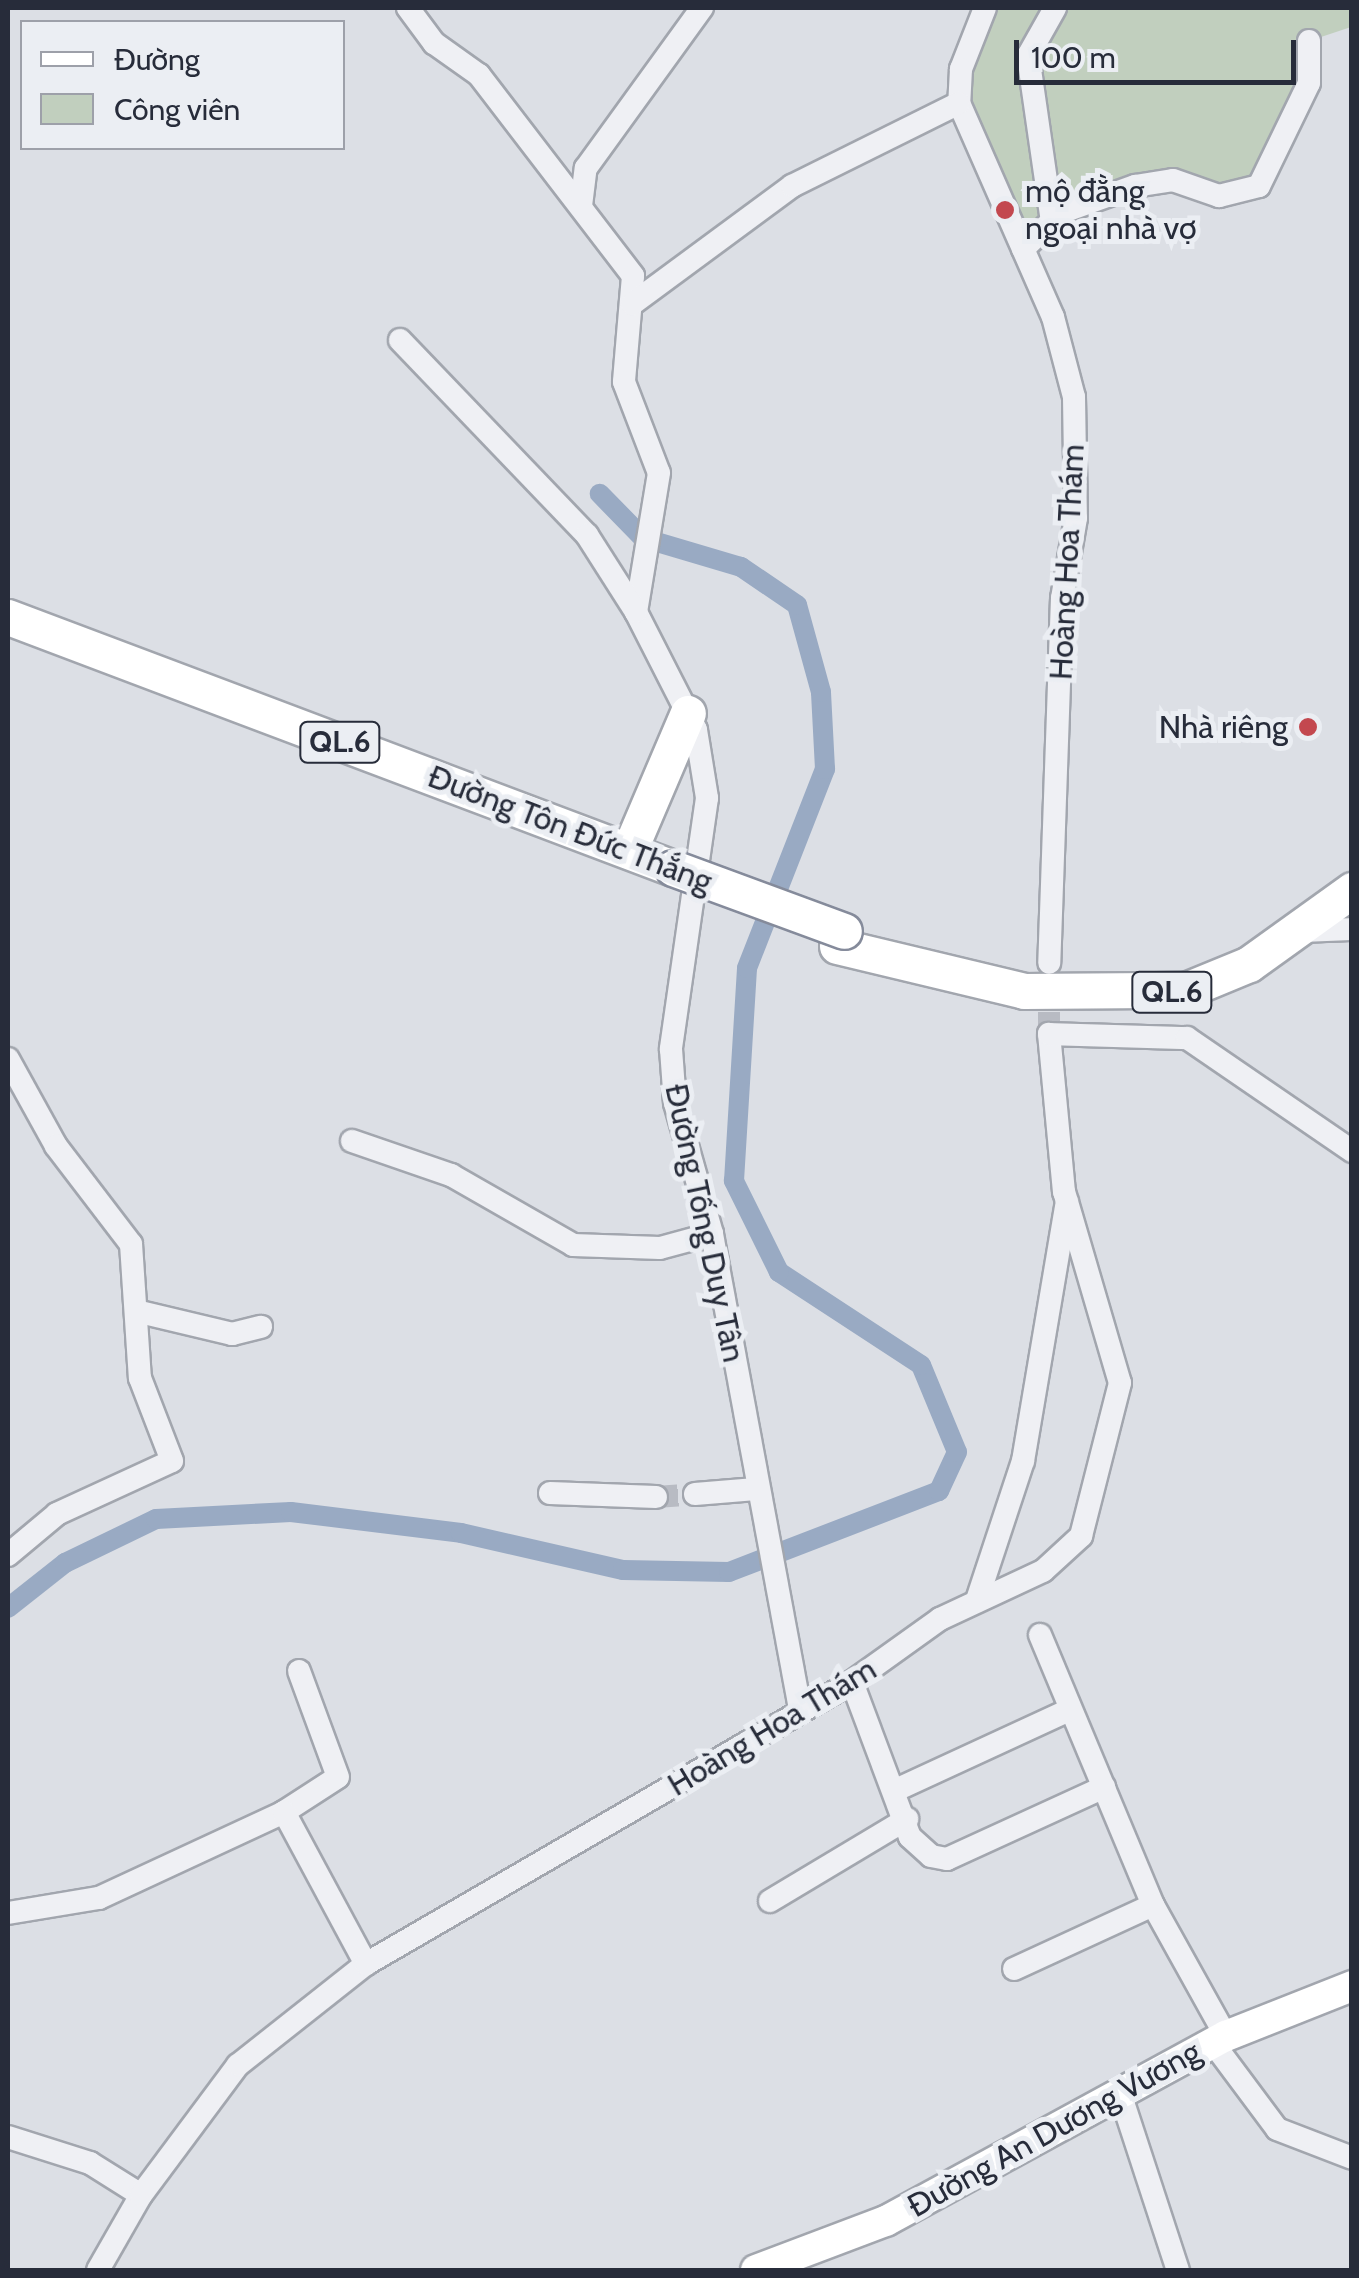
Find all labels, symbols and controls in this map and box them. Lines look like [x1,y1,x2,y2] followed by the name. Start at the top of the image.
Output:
[20,20,345,150] legend
[1019,20,1302,82] scale bar
[1031,39,1116,76] text: 100 m
[114,41,200,78] text: Đường
[114,91,240,128] text: Công viên
[1025,173,1197,248] place label: mộ đằng ngoại nhà vợ
[994,199,1016,221] marker: mộ đằng ngoại nhà vợ
[1042,443,1092,681] street label: Hoàng Hoa Thám
[1159,708,1288,746] place label: Nhà riêng
[1297,716,1319,738] marker: Nhà riêng
[298,717,382,767] road number: QL.6
[423,757,717,901] street label: Đường Tôn Đức Thắng
[1130,967,1214,1017] road number: QL.6
[657,1080,753,1366] street label: Đường Tống Duy Tân
[661,1650,883,1804] street label: Hoàng Hoa Thám
[901,2033,1207,2225] street label: Đường An Dương Vương

